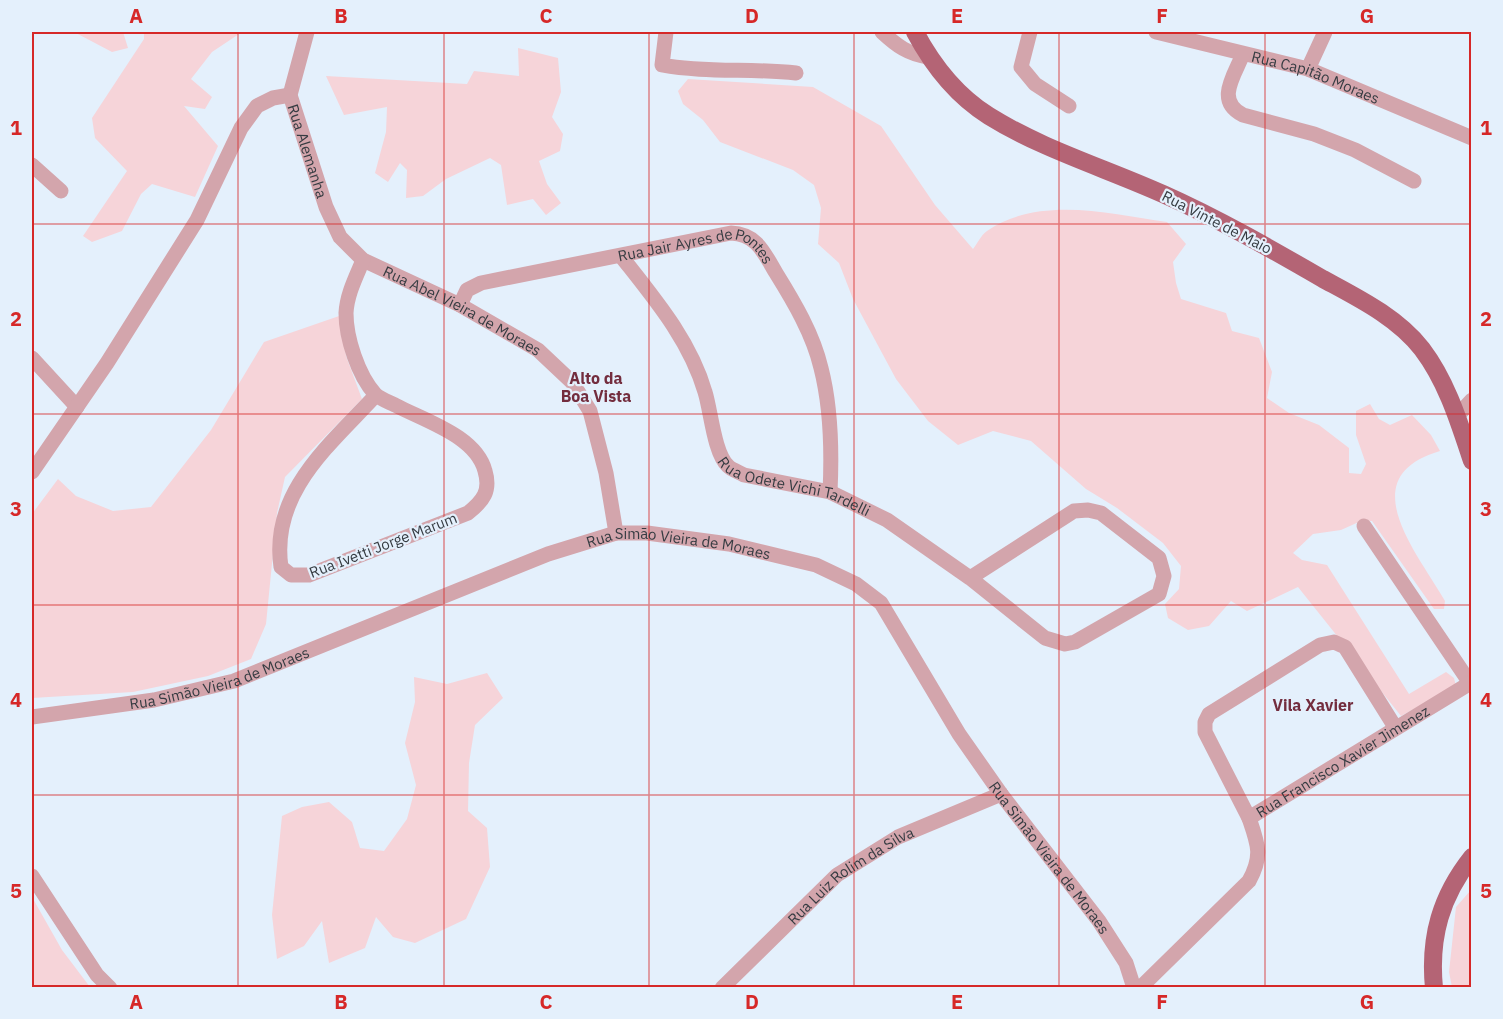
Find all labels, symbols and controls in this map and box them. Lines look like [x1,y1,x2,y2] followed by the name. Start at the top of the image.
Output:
[129,2,143,29] text: A
[334,2,348,29] text: B
[539,2,553,29] text: C
[745,2,759,29] text: D
[951,2,963,29] text: E
[1156,2,1168,29] text: F
[1360,2,1374,29] text: G
[1250,46,1382,108] street label: Rua Capitão Moraes
[284,101,332,200] street label: Rua Alemanha
[10,114,22,141] text: 1
[1480,114,1492,141] text: 1
[1159,186,1275,258] street label: Rua Vinte de Maio
[616,223,778,267] text: Rua Jair Ayres de Pontes
[608,250,776,276] street label: Rua Jair Ayres de Pontes
[380,261,545,359] street label: Rua Abel Vieira de Moraes
[10,305,22,332] text: 2
[1480,305,1492,332] text: 2
[561,368,631,406] district label: Alto da Boa Vista
[714,453,874,520] street label: Rua Odete Vichi Tardelli
[10,495,22,522] text: 3
[1480,495,1492,522] text: 3
[306,508,460,582] street label: Rua Ivetti Jorge Marum
[584,524,773,563] street label: Rua Simão Vieira de Moraes
[128,642,312,713] street label: Rua Simão Vieira de Moraes
[10,686,22,713] text: 4
[1480,686,1492,713] text: 4
[1273,695,1354,715] district label: Vila Xavier
[1252,701,1433,821] street label: Rua Francisco Xavier Jimenez
[985,777,1114,937] street label: Rua Simão Vieira de Moraes
[783,822,916,928] street label: Rua Luiz Rolim da Silva
[10,877,22,904] text: 5
[1480,877,1492,904] text: 5
[129,988,143,1015] text: A
[334,988,348,1015] text: B
[539,988,553,1015] text: C
[745,988,759,1015] text: D
[951,988,963,1015] text: E
[1156,988,1168,1015] text: F
[1360,988,1374,1015] text: G

